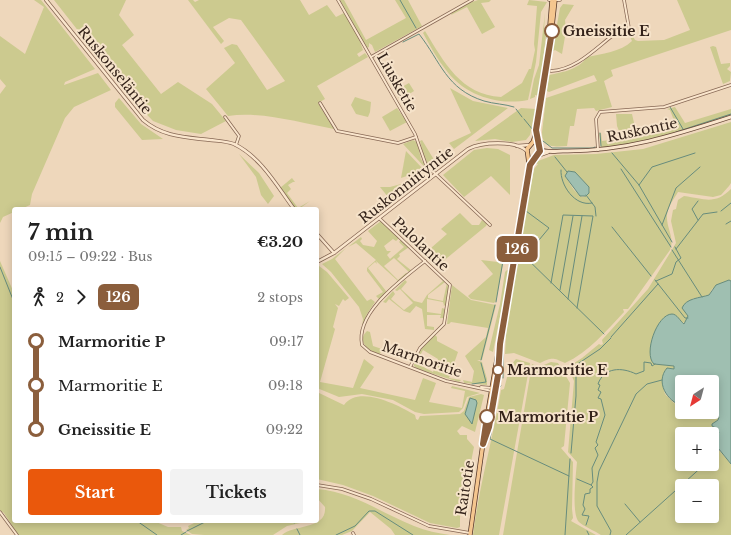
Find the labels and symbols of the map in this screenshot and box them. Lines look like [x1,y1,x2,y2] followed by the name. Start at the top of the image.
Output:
[74,22,156,118] street label: Ruskonseläntie
[563,22,650,40] place label: Gneissitie E
[544,23,560,39] marker: Gneissitie E
[373,49,421,115] street label: Liusketie
[605,114,679,146] street label: Ruskontie
[355,143,457,227] street label: Ruskonniityntie
[389,213,453,275] street label: Palolantie
[494,236,540,262] line badge: 126
[380,337,464,381] street label: Marmoritie
[507,361,608,379] place label: Marmoritie E
[492,364,504,376] marker: Marmoritie E
[675,375,719,419] north arrow
[498,408,598,426] place label: Marmoritie P
[479,409,495,425] marker: Marmoritie P
[452,459,478,517] street label: Raitotie

